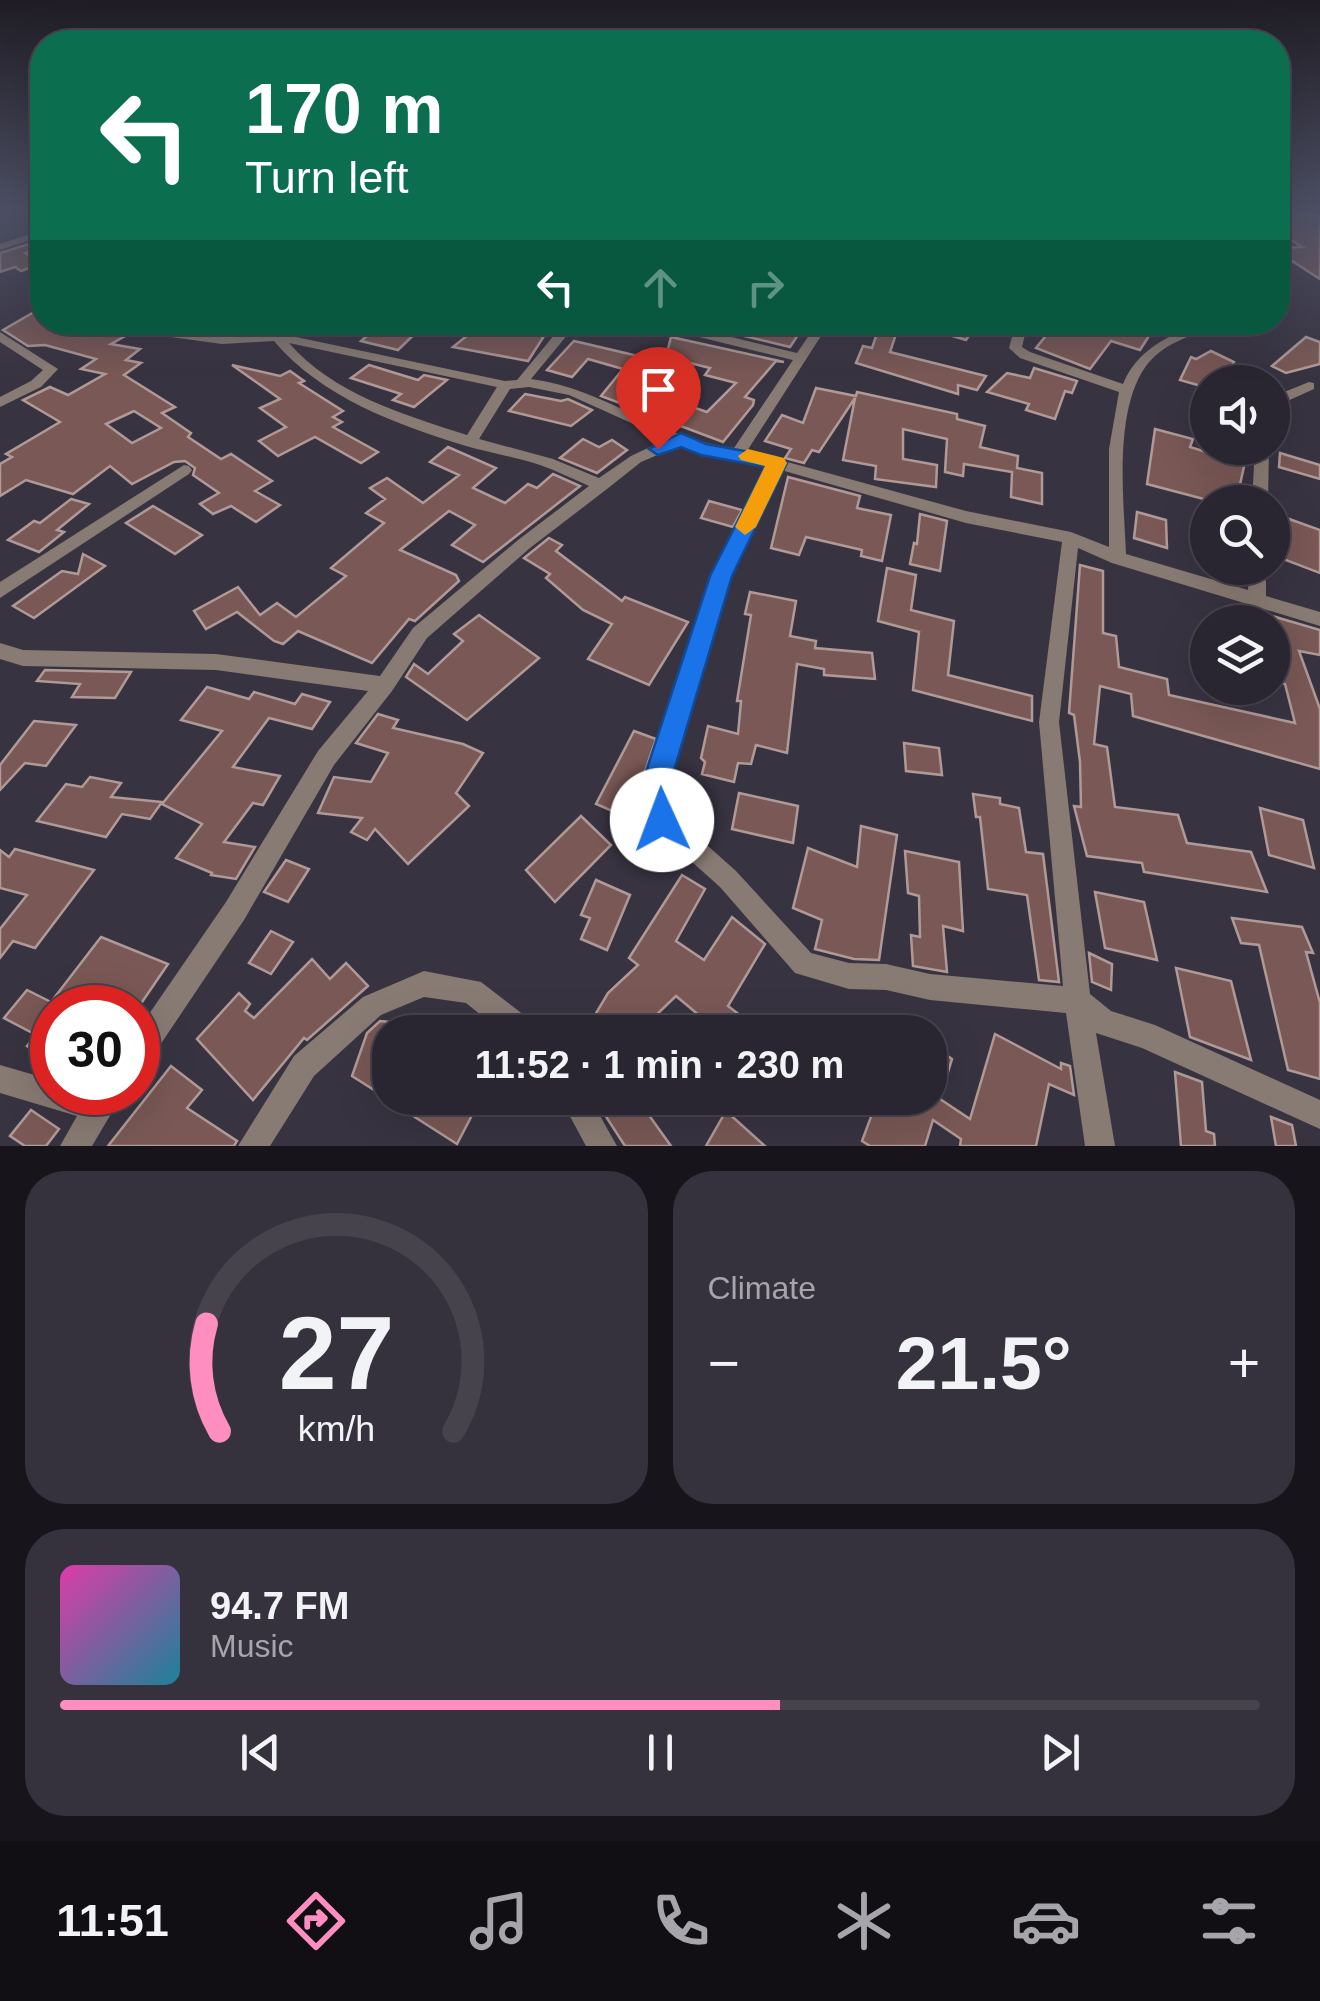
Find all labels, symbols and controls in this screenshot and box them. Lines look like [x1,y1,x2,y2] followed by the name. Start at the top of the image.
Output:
[80,70,210,200] icon: left
[245,70,443,148] text: 170 m
[245,152,408,203] text: Turn left
[528,260,583,315] icon: left
[633,260,688,315] icon: ahead
[738,260,793,315] icon: right
[616,347,701,450] pin
[631,362,686,417] icon: arrive
[1190,365,1290,705] map controls
[1190,365,1290,465] button: sound
[1190,485,1290,585] button: search
[1190,605,1290,705] button: layers
[610,768,714,872] position arrow
[30,985,160,1115] speed limit sign: 30
[475,1044,844,1086] text: 11:52 · 1 min · 230 m
[708,1270,816,1306] text: Climate
[278,1295,394,1411] text: 27
[896,1321,1072,1405] text: 21.5°
[708,1332,740,1394] text: −
[1228,1332,1260,1394] text: +
[298,1409,375,1449] text: km/h
[210,1585,349,1627] text: 94.7 FM
[210,1628,294,1664] text: Music
[233,1725,288,1780] icon: previous
[633,1725,688,1780] icon: pause
[1033,1725,1088,1780] icon: next
[281,1886,351,1956] icon: directions
[464,1886,534,1956] icon: music
[646,1886,716,1956] icon: phone
[829,1886,899,1956] icon: climate
[1011,1886,1081,1956] icon: car
[1194,1886,1264,1956] icon: filters
[56,1895,169,1946] text: 11:51

